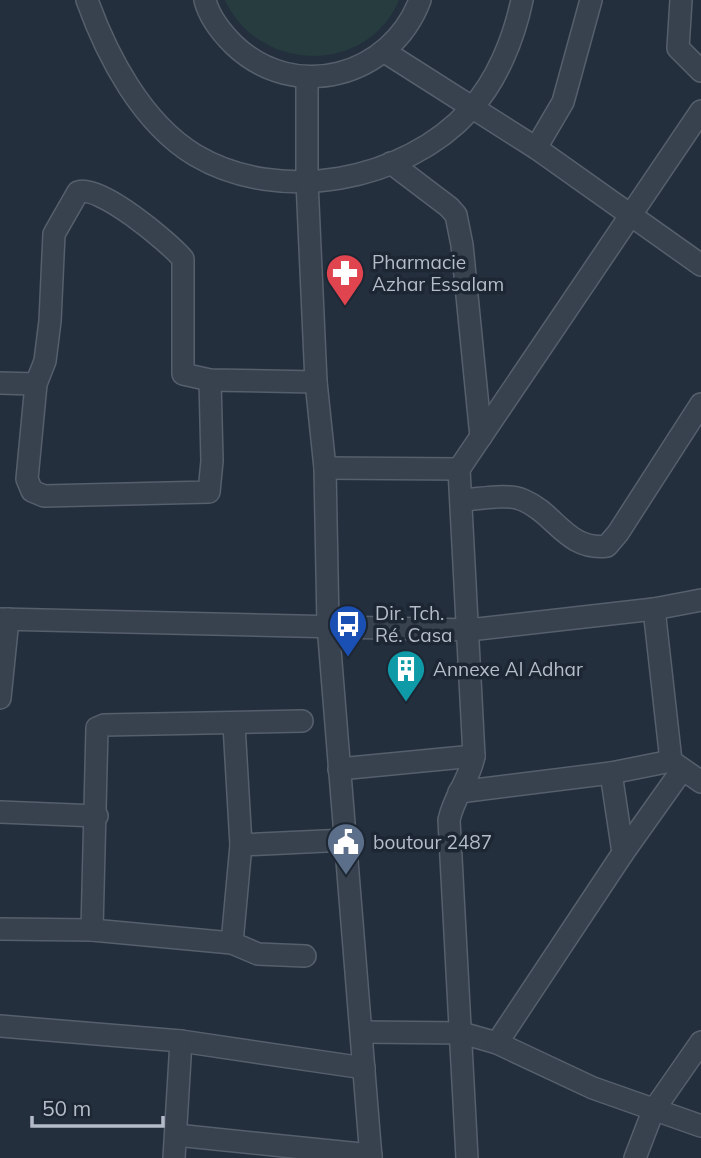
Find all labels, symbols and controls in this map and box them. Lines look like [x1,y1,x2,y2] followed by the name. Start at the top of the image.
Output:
[372,250,504,296] place label: Pharmacie Azhar Essalam
[324,252,366,307] pharmacy icon: Pharmacie Azhar Essalam
[375,601,452,647] place label: Dir. Tch. Ré. Casa
[327,603,369,658] bus stop icon: Dir. Tch. Ré. Casa
[385,648,427,703] building icon: Annexe Al Adhar
[433,657,583,681] place label: Annexe Al Adhar
[325,821,367,876] public building icon: boutour 2487
[373,830,492,854] place label: boutour 2487
[32,1084,163,1128] scale bar
[42,1095,91,1121] text: 50 m

